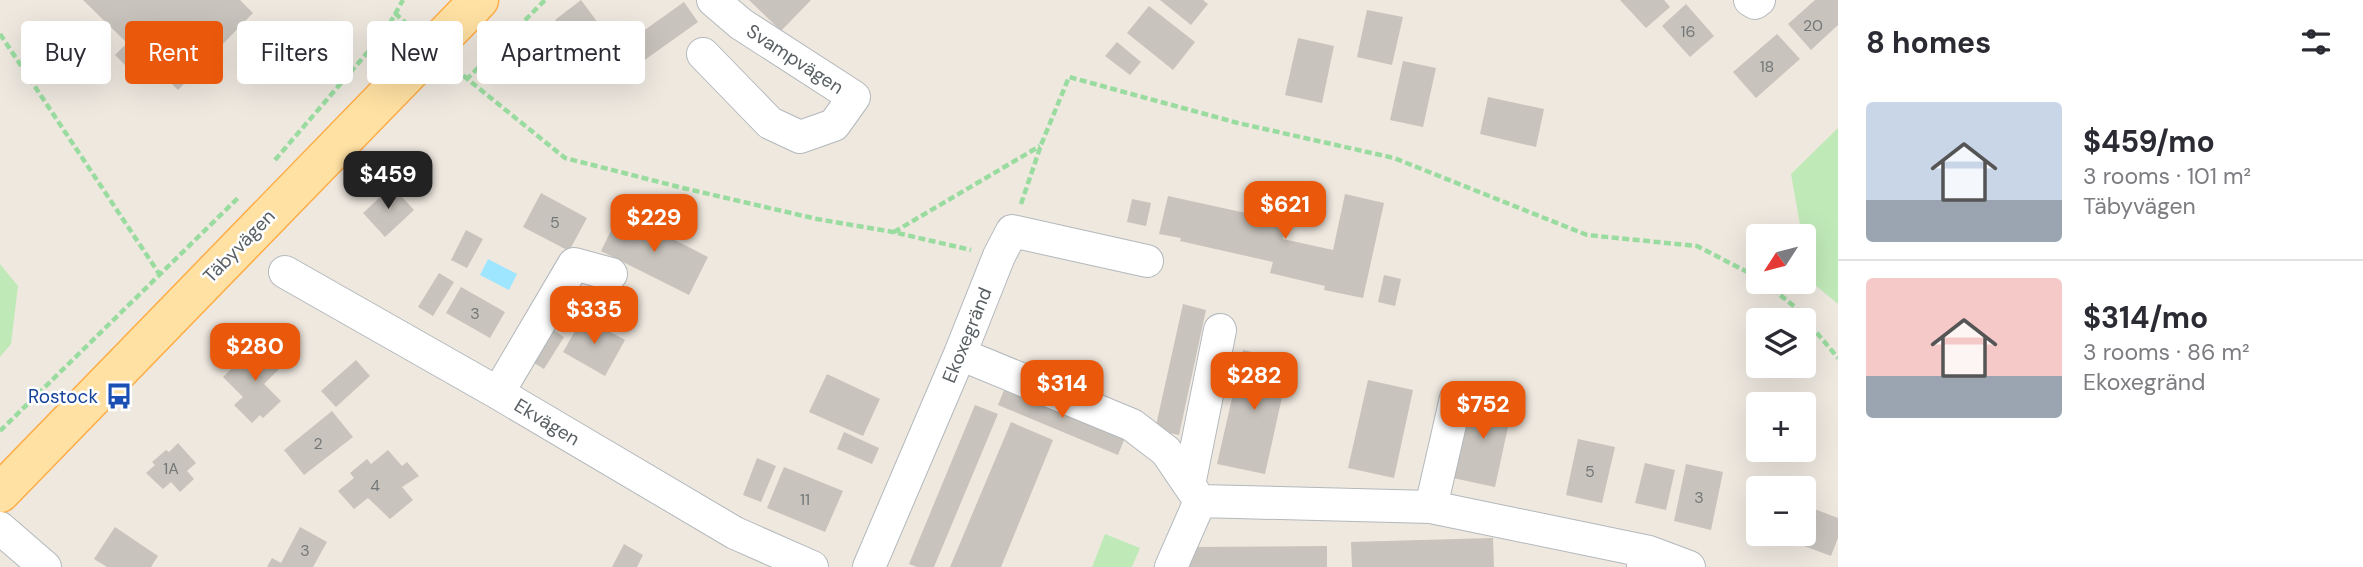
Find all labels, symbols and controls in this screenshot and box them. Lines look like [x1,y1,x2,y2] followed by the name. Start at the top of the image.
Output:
[1803,15,1823,36] house number: 20
[742,18,848,100] street label: Svampvägen
[21,21,111,84] chip: Buy
[125,21,223,84] chip: Rent
[237,21,353,84] chip: Filters
[367,21,463,84] chip: New
[477,21,645,84] chip: Apartment
[1680,21,1696,42] house number: 16
[1866,23,1991,62] text: 8 homes
[2297,23,2335,61] icon: filters
[1760,56,1774,77] house number: 18
[2083,122,2215,161] text: $459/mo
[1922,130,2006,214] icon: home
[347,152,429,211] pin: $459
[359,159,417,189] text: $459
[2083,161,2251,191] text: 3 rooms · 101 m²
[1244,182,1326,241] pin: $621
[1260,189,1310,219] text: $621
[2083,191,2196,221] text: Täbyvägen
[613,194,695,254] pin: $229
[627,202,681,232] text: $229
[198,204,280,288] street label: Täbyvägen
[550,212,560,233] house number: 5
[1746,224,1816,294] north arrow
[1746,224,1816,546] map controls
[936,283,998,387] street label: Ekoxegränd
[553,286,635,346] pin: $335
[566,294,622,324] text: $335
[2083,298,2208,337] text: $314/mo
[470,303,480,324] house number: 3
[1922,306,2006,390] icon: home
[1746,308,1816,378] button: layers
[214,324,296,383] pin: $280
[226,331,284,361] text: $280
[2083,337,2250,367] text: 3 rooms · 86 m²
[1213,352,1295,412] pin: $282
[1021,360,1103,420] pin: $314
[1227,360,1281,390] text: $282
[2083,367,2205,397] text: Ekoxegränd
[1037,368,1087,398] text: $314
[104,381,134,411] bus stop icon: Rostock
[1442,382,1524,441] pin: $752
[28,384,98,409] place label: Rostock
[1456,389,1510,419] text: $752
[1746,392,1816,462] button: +
[510,393,584,451] street label: Ekvägen
[313,433,323,454] house number: 2
[163,458,179,479] house number: 1A
[1585,461,1595,482] house number: 5
[370,475,380,496] house number: 4
[1746,476,1816,546] button: −
[1694,487,1704,508] house number: 3
[800,489,810,510] house number: 11
[300,540,310,561] house number: 3

